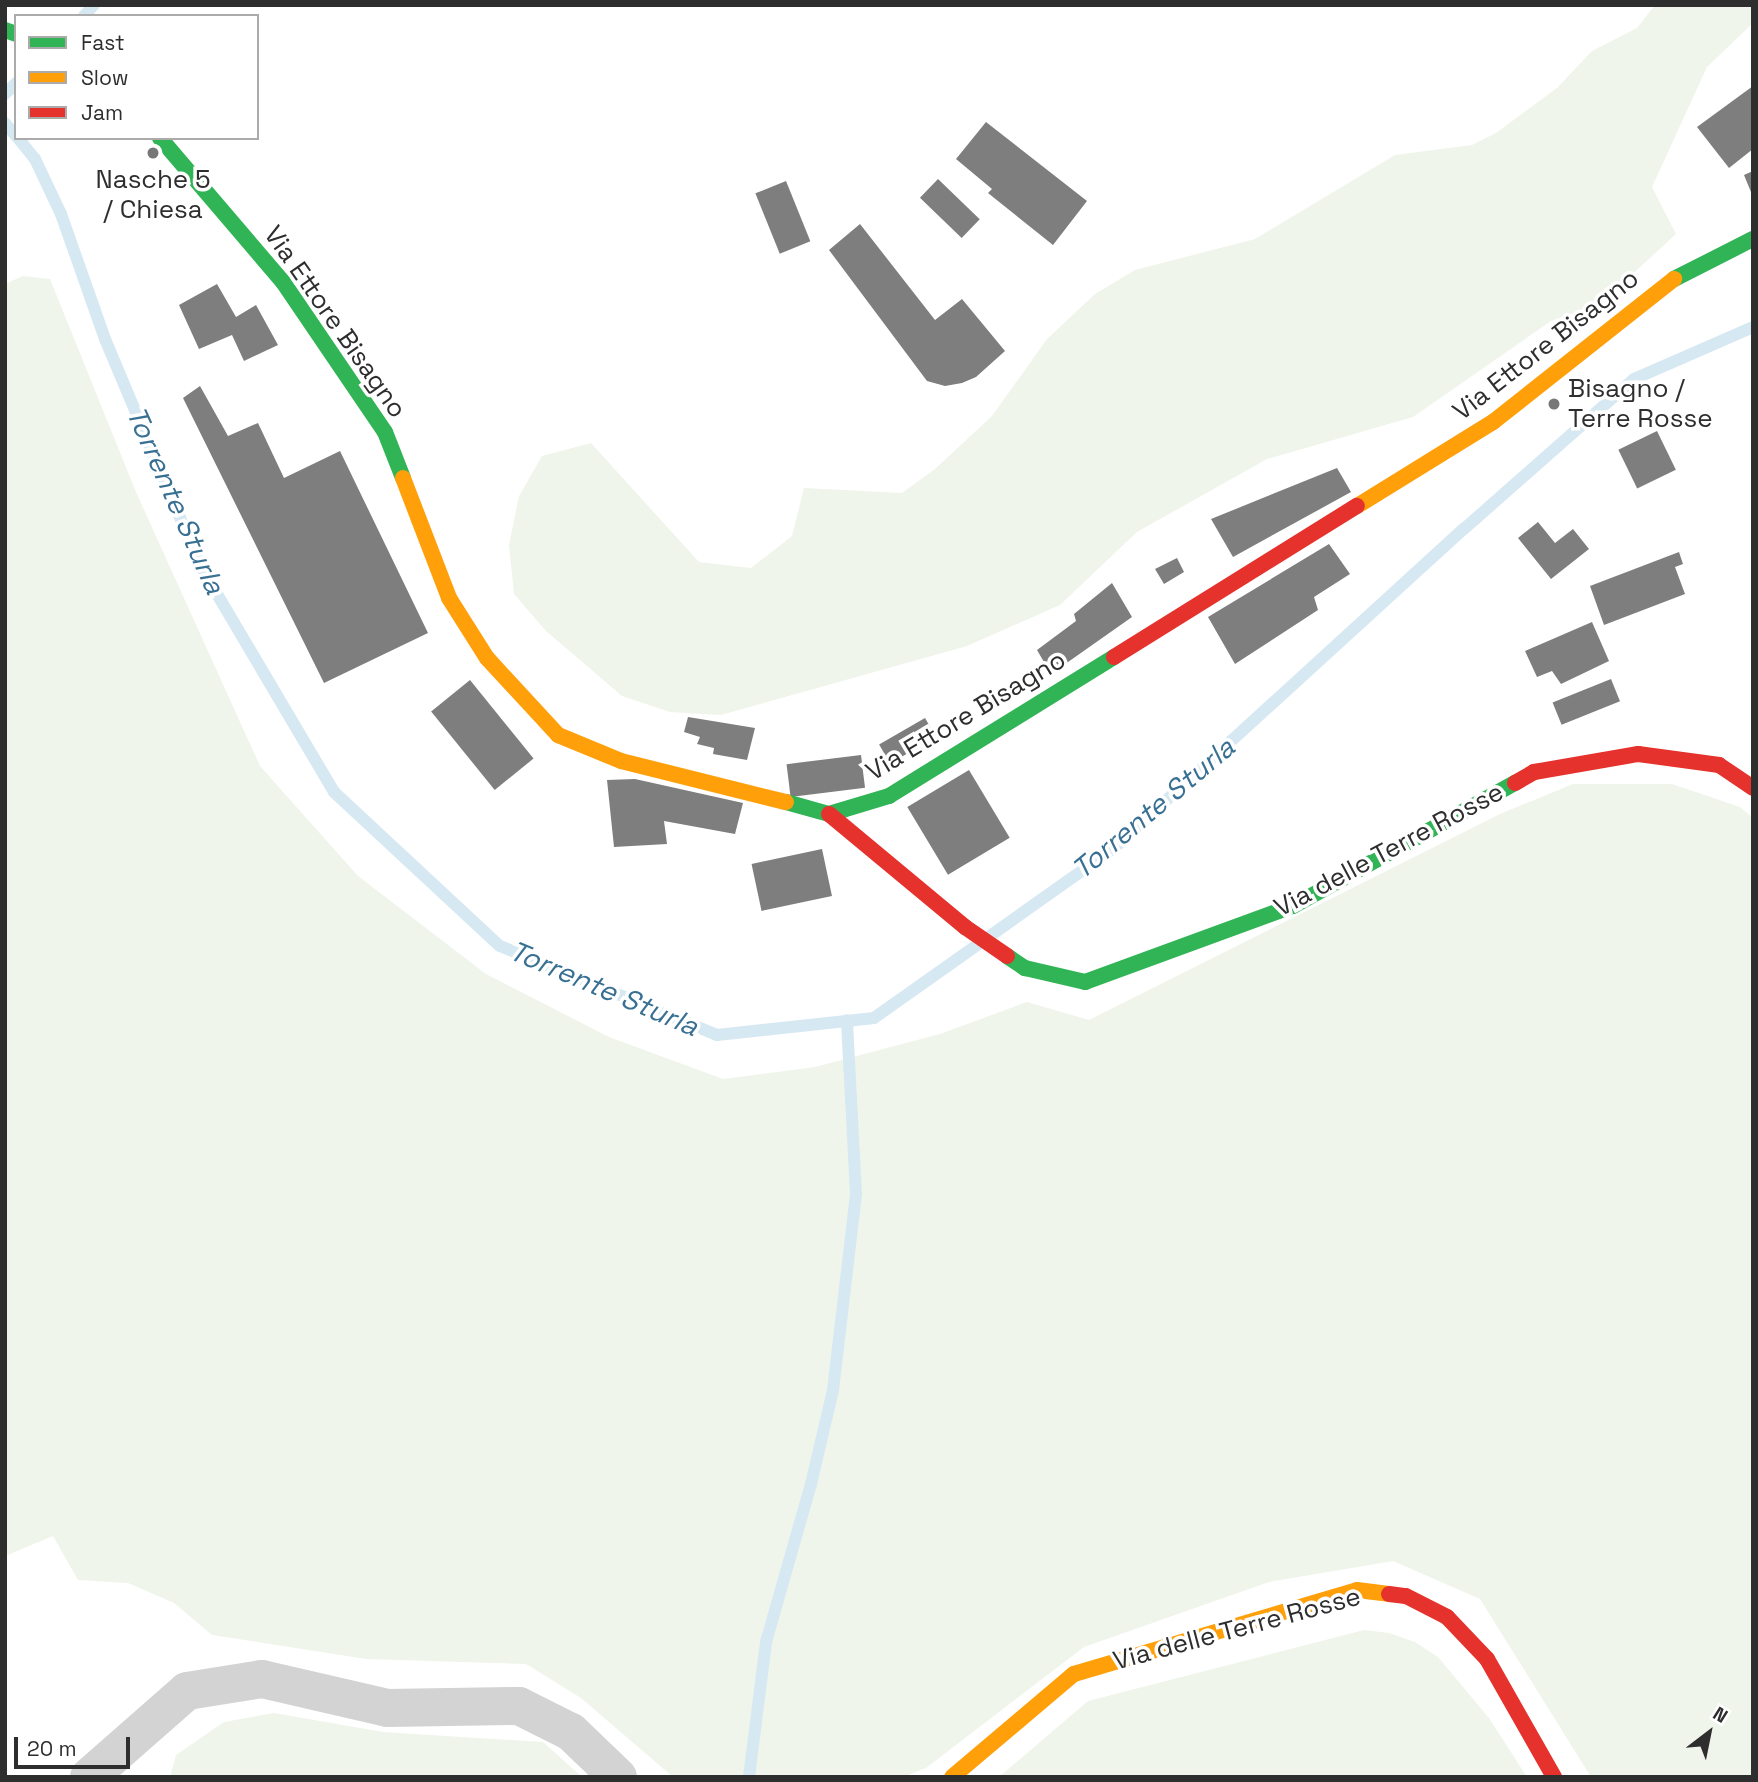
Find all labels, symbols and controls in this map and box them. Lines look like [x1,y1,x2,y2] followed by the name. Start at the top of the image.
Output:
[14,14,259,140] legend
[81,29,125,56] text: Fast
[81,64,129,91] text: Slow
[81,99,123,126] text: Jam
[145,145,161,161] marker: Nasche 5 / Chiesa
[96,164,210,226] place label: Nasche 5 / Chiesa
[257,220,413,424] street label: Via Ettore Bisagno
[1447,263,1645,427] street label: Via Ettore Bisagno
[1568,373,1713,434] place label: Bisagno / Terre Rosse
[1546,396,1562,412] marker: Bisagno / Terre Rosse
[120,401,232,599] water label: Torrente Sturla
[861,644,1071,788] street label: Via Ettore Bisagno
[1065,730,1241,886] water label: Torrente Sturla
[1269,776,1509,924] street label: Via delle Terre Rosse
[505,933,703,1043] water label: Torrente Sturla
[1110,1581,1364,1677] street label: Via delle Terre Rosse
[1674,1698,1744,1768] north arrow
[1708,1701,1732,1729] text: N
[18,1722,133,1766] scale bar
[27,1735,77,1762] text: 20 m

